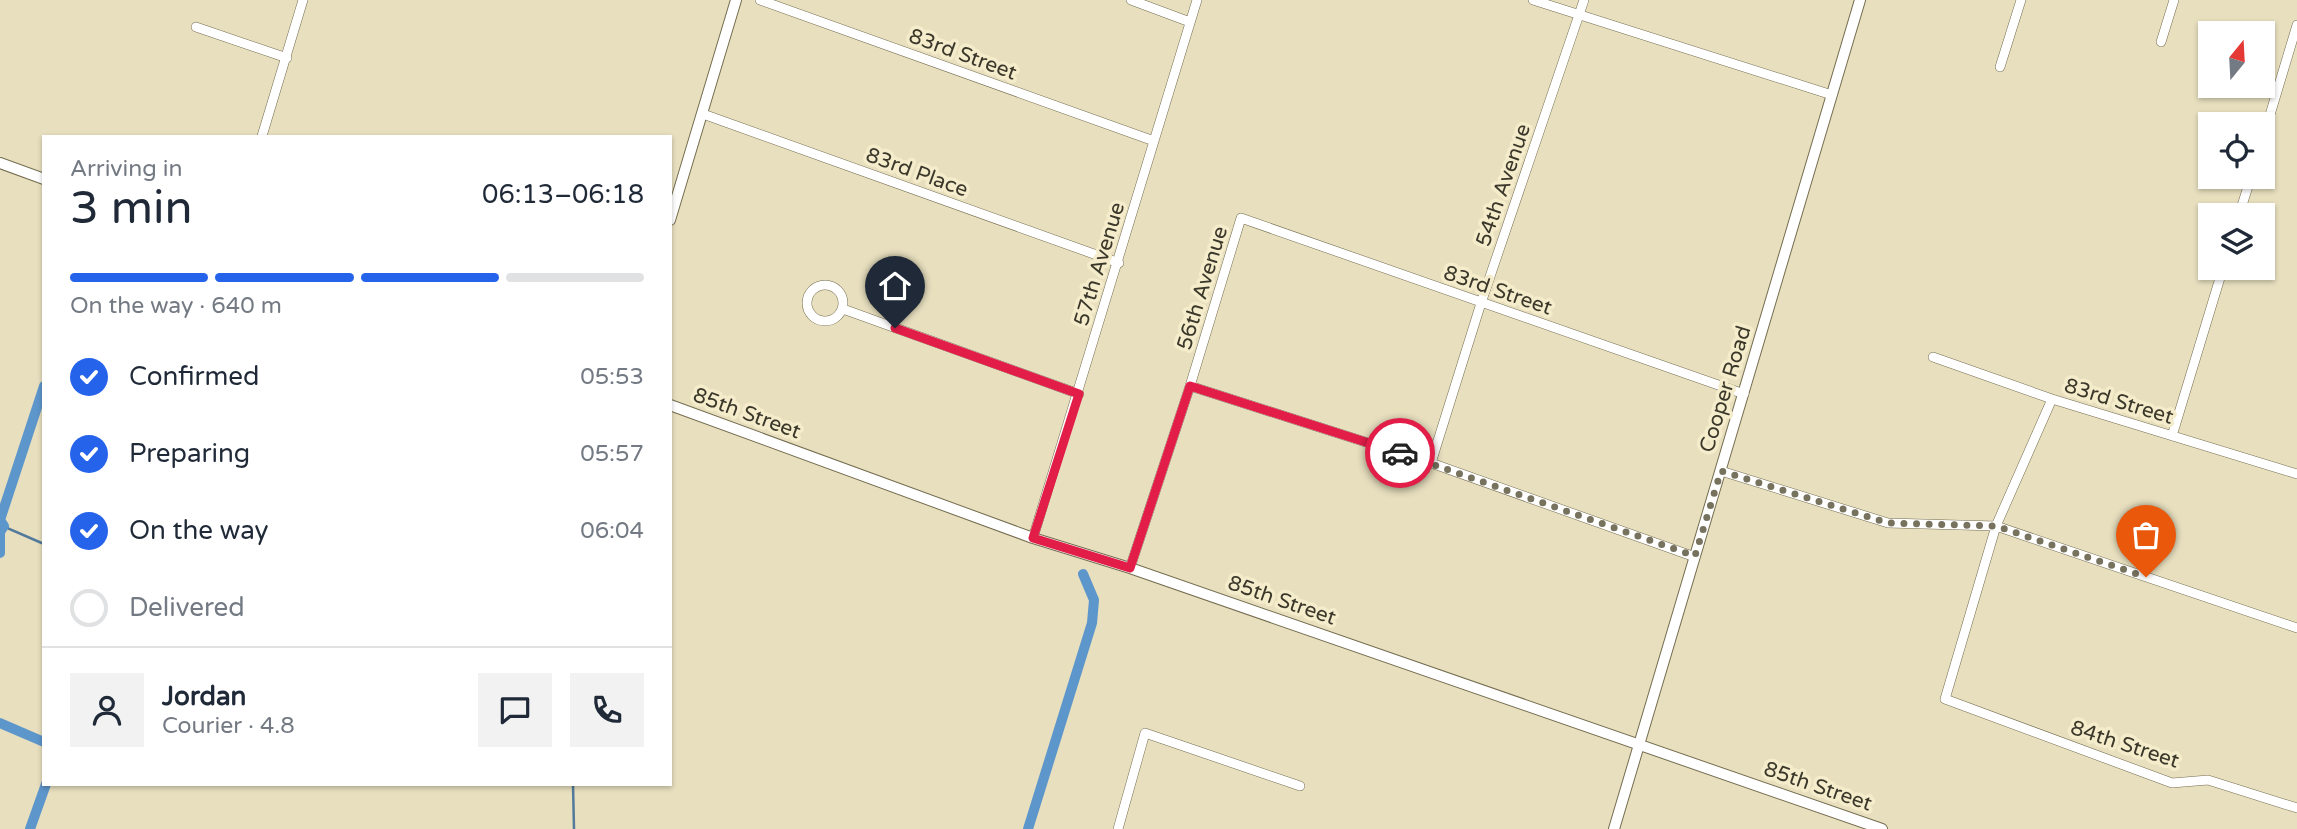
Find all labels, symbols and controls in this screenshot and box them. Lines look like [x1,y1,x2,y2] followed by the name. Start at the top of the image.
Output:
[2198,21,2275,98] north arrow
[2198,21,2275,280] map controls
[906,23,1020,86] street label: 83rd Street
[2198,112,2275,189] button: locate
[1471,121,1536,250] street label: 54th Avenue
[862,142,971,203] street label: 83rd Place
[70,155,183,183] text: Arriving in
[482,179,644,210] text: 06:13–06:18
[70,181,193,236] text: 3 min
[1069,199,1130,329] street label: 57th Avenue
[2198,203,2275,280] button: layers
[1172,223,1233,353] street label: 56th Avenue
[865,256,925,328] pin
[1440,260,1555,321] street label: 83rd Street
[876,267,914,305] icon: home
[70,292,282,320] text: On the way · 640 m
[1694,323,1757,456] street label: Cooper Road
[70,358,108,396] icon: check
[129,361,259,392] text: Confirmed
[580,363,644,391] text: 05:53
[2061,373,2176,430] street label: 83rd Street
[690,382,804,444] street label: 85th Street
[1365,418,1435,488] courier
[1381,434,1419,472] icon: car
[70,435,108,473] icon: check
[129,438,250,469] text: Preparing
[580,440,644,468] text: 05:57
[2116,505,2176,577] pin
[70,512,108,550] icon: check
[129,515,269,546] text: On the way
[2127,516,2165,554] icon: bag
[580,517,644,545] text: 06:04
[1225,570,1339,631] street label: 85th Street
[129,592,245,623] text: Delivered
[70,673,144,747] button: person
[478,673,552,747] button: chat
[570,673,644,747] button: phone
[162,681,246,712] text: Jordan
[162,712,295,740] text: Courier · 4.8
[2067,715,2182,774] street label: 84th Street
[1761,756,1875,817] street label: 85th Street

